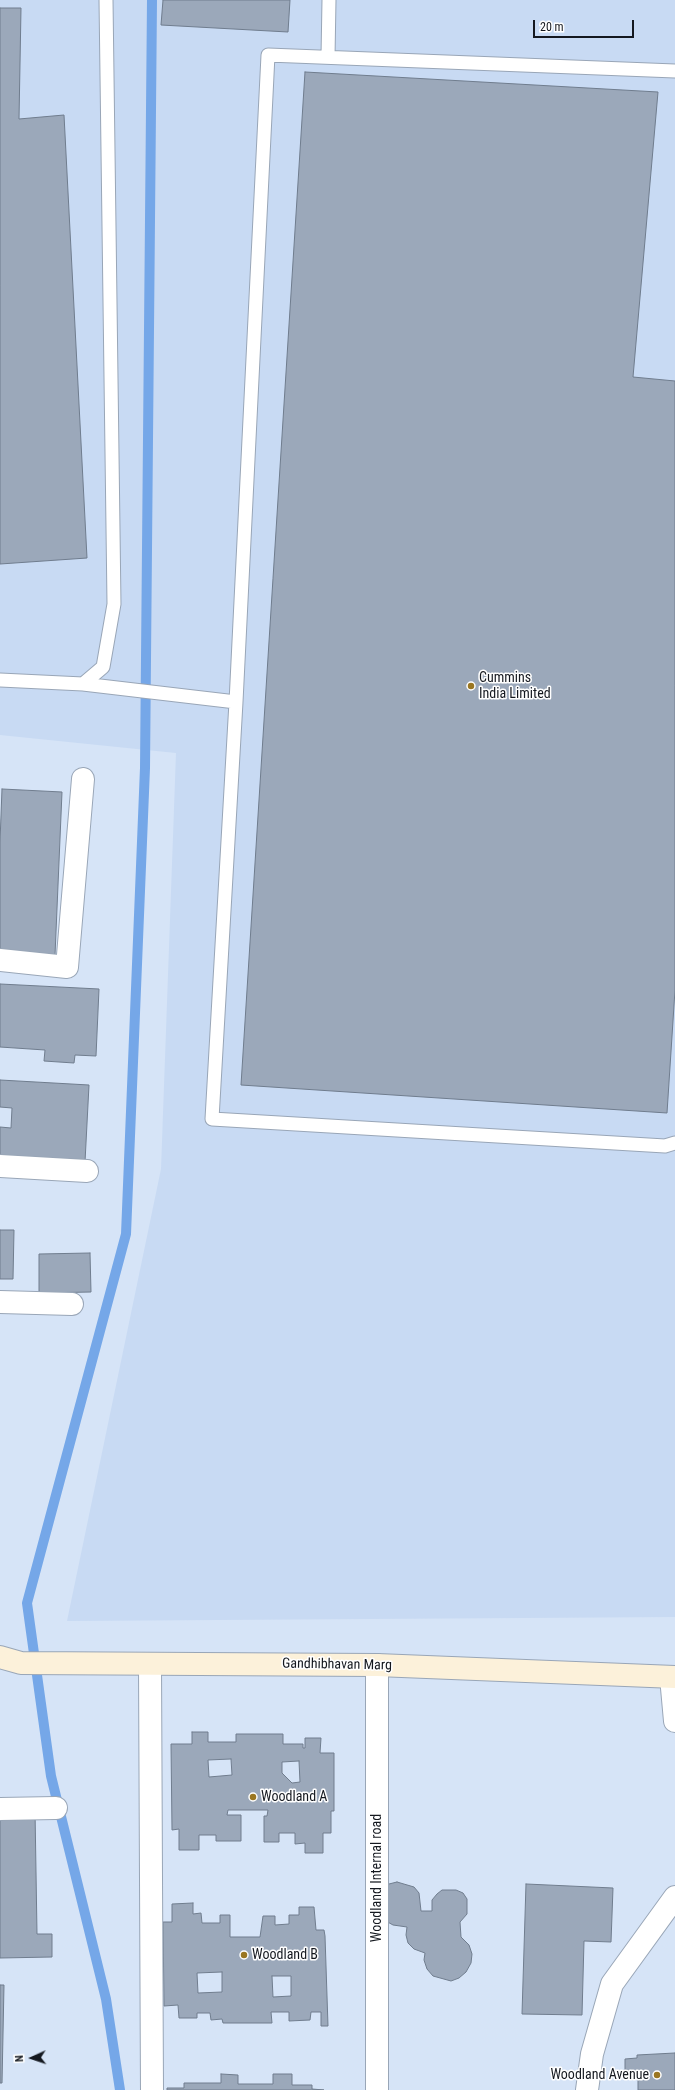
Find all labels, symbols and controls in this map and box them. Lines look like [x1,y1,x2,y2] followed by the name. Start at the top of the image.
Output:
[535,12,636,38] scale bar
[540,20,564,34] text: 20 m
[479,670,551,702] place label: Cummins India Limited
[466,681,476,691] marker: Cummins India Limited
[282,1656,392,1674] street label: Gandhibhavan Marg
[261,1789,327,1805] place label: Woodland A
[248,1792,258,1802] marker: Woodland A
[369,1814,385,1942] street label: Woodland Internal road
[252,1947,318,1963] place label: Woodland B
[239,1950,249,1960] marker: Woodland B
[12,2038,52,2078] north arrow
[13,2055,26,2062] text: N
[550,2067,649,2083] place label: Woodland Avenue
[652,2070,662,2080] marker: Woodland Avenue

